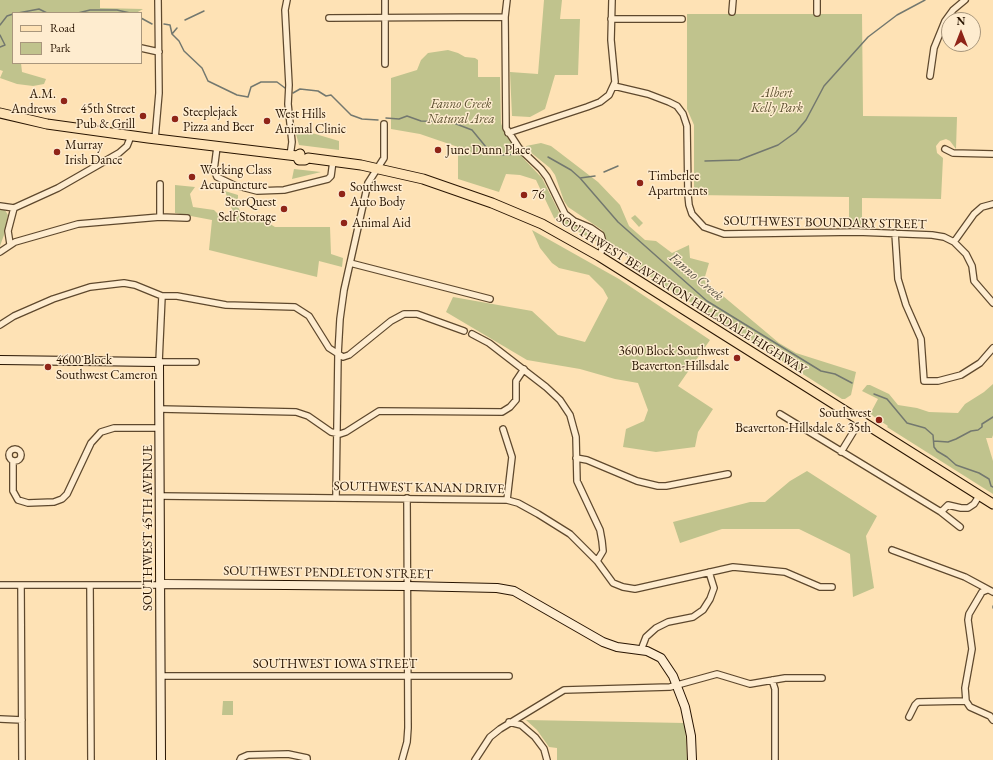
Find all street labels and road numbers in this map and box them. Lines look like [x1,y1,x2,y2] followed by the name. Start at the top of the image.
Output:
[553,210,809,378] street label: SOUTHWEST BEAVERTON HILLSDALE HIGHWAY
[723,213,927,233] street label: SOUTHWEST BOUNDARY STREET
[140,445,156,611] street label: SOUTHWEST 45TH AVENUE
[333,479,505,497] street label: SOUTHWEST KANAN DRIVE
[223,563,433,583] street label: SOUTHWEST PENDLETON STREET
[253,656,417,672] street label: SOUTHWEST IOWA STREET

